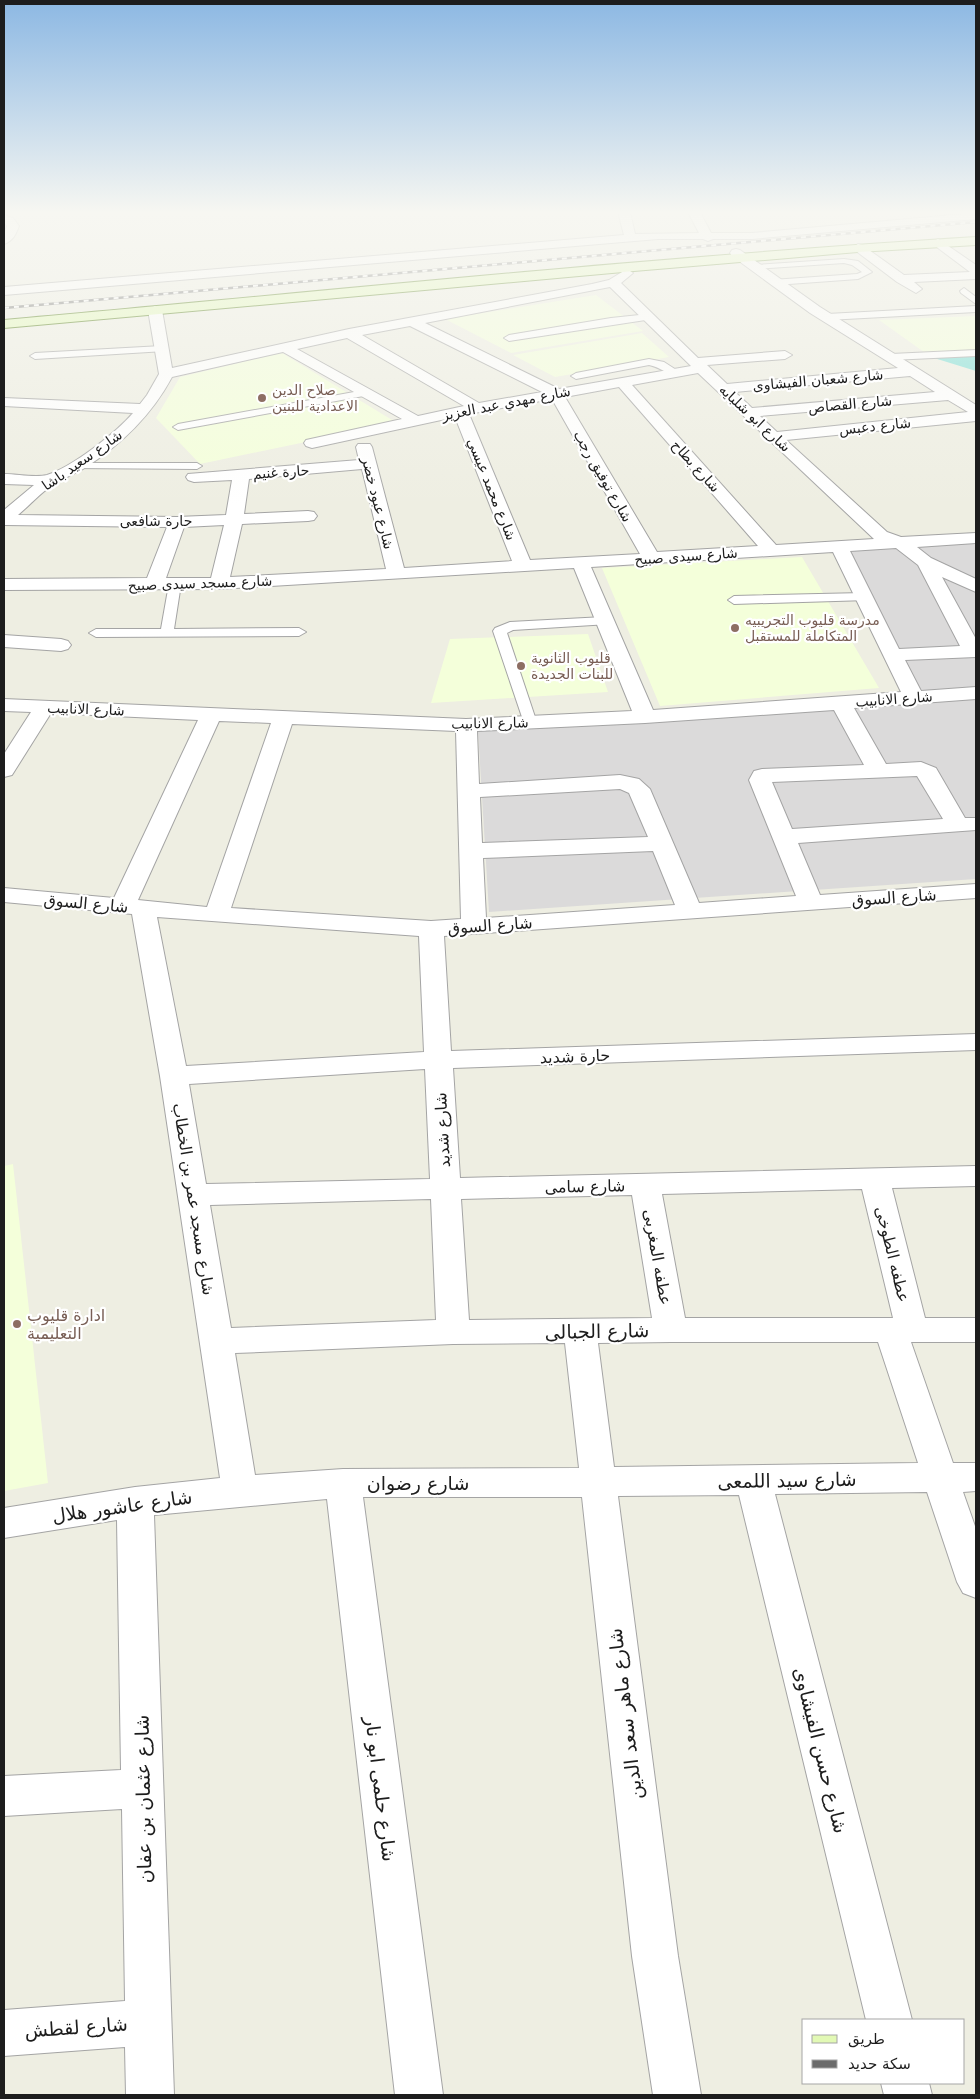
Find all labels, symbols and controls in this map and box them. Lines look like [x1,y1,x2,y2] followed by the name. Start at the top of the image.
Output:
[752,366,884,395] street label: شارع شعبان الفيشاوى
[715,381,794,456] street label: شارع ابو شلبايه
[272,382,358,415] place label: صلاح الدين الاعدادية للبنين
[439,383,572,425] street label: شارع مهدي عبد العزيز
[256,392,268,404] marker: صلاح الدين الاعدادية للبنين
[807,392,893,417] street label: شارع القصاص
[838,414,912,439] street label: شارع دعبس
[39,426,126,494] street label: شارع سعيد باشا
[569,427,636,525] street label: شارع توفيق رجب
[463,436,520,543] street label: شارع محمد عيسي
[668,437,723,496] street label: شارع بطاح
[358,454,397,551] street label: شارع عبود خضر
[252,462,310,483] street label: حارة غنيم
[120,513,192,530] street label: حارة شافعى
[634,544,738,569] street label: شارع سيدى صبيح
[128,572,273,595] street label: شارع مسجد سيدى صبيح
[745,612,880,644] place label: مدرسة قليوب التجريبيه المتكاملة للمستقبل
[729,622,741,634] marker: مدرسة قليوب التجريبيه المتكاملة للمستقبل
[531,650,613,682] place label: قليوب الثانوية للبنات الجديدة
[515,660,527,672] marker: قليوب الثانوية للبنات الجديدة
[855,688,933,711] street label: شارع الانابيب
[47,700,125,719] street label: شارع الانابيب
[451,714,529,733] street label: شارع الانابيب
[851,885,937,911] street label: شارع السوق
[43,890,129,918] street label: شارع السوق
[447,913,533,939] street label: شارع السوق
[539,1046,611,1068] street label: حارة شديد
[431,1092,455,1168] street label: شارع شديد
[168,1102,218,1297] street label: شارع مسجد عمر بن الخطاب
[544,1176,626,1198] street label: شارع سامى
[870,1204,914,1304] street label: عطفه الطوخى
[639,1208,675,1307] street label: عطفه المغربى
[27,1306,105,1343] place label: ادارة قليوب التعليمية
[11,1318,23,1330] marker: ادارة قليوب التعليمية
[544,1319,650,1344] street label: شارع الجبالى
[717,1468,857,1493] street label: شارع سيد اللمعى
[367,1472,469,1495] street label: شارع رضوان
[50,1485,194,1528] street label: شارع عاشور هلال
[604,1627,647,1801] street label: شارع ماهر سعد الدين
[789,1665,852,1836] street label: شارع حسن الفيشاوى
[360,1714,401,1863] street label: شارع حلمى ابو نار
[131,1715,156,1883] street label: شارع عثمان بن عفان
[24,2012,128,2043] street label: شارع لقطش
[802,2019,965,2084] legend
[848,2030,885,2048] text: طريق
[848,2055,911,2073] text: سكة حديد

